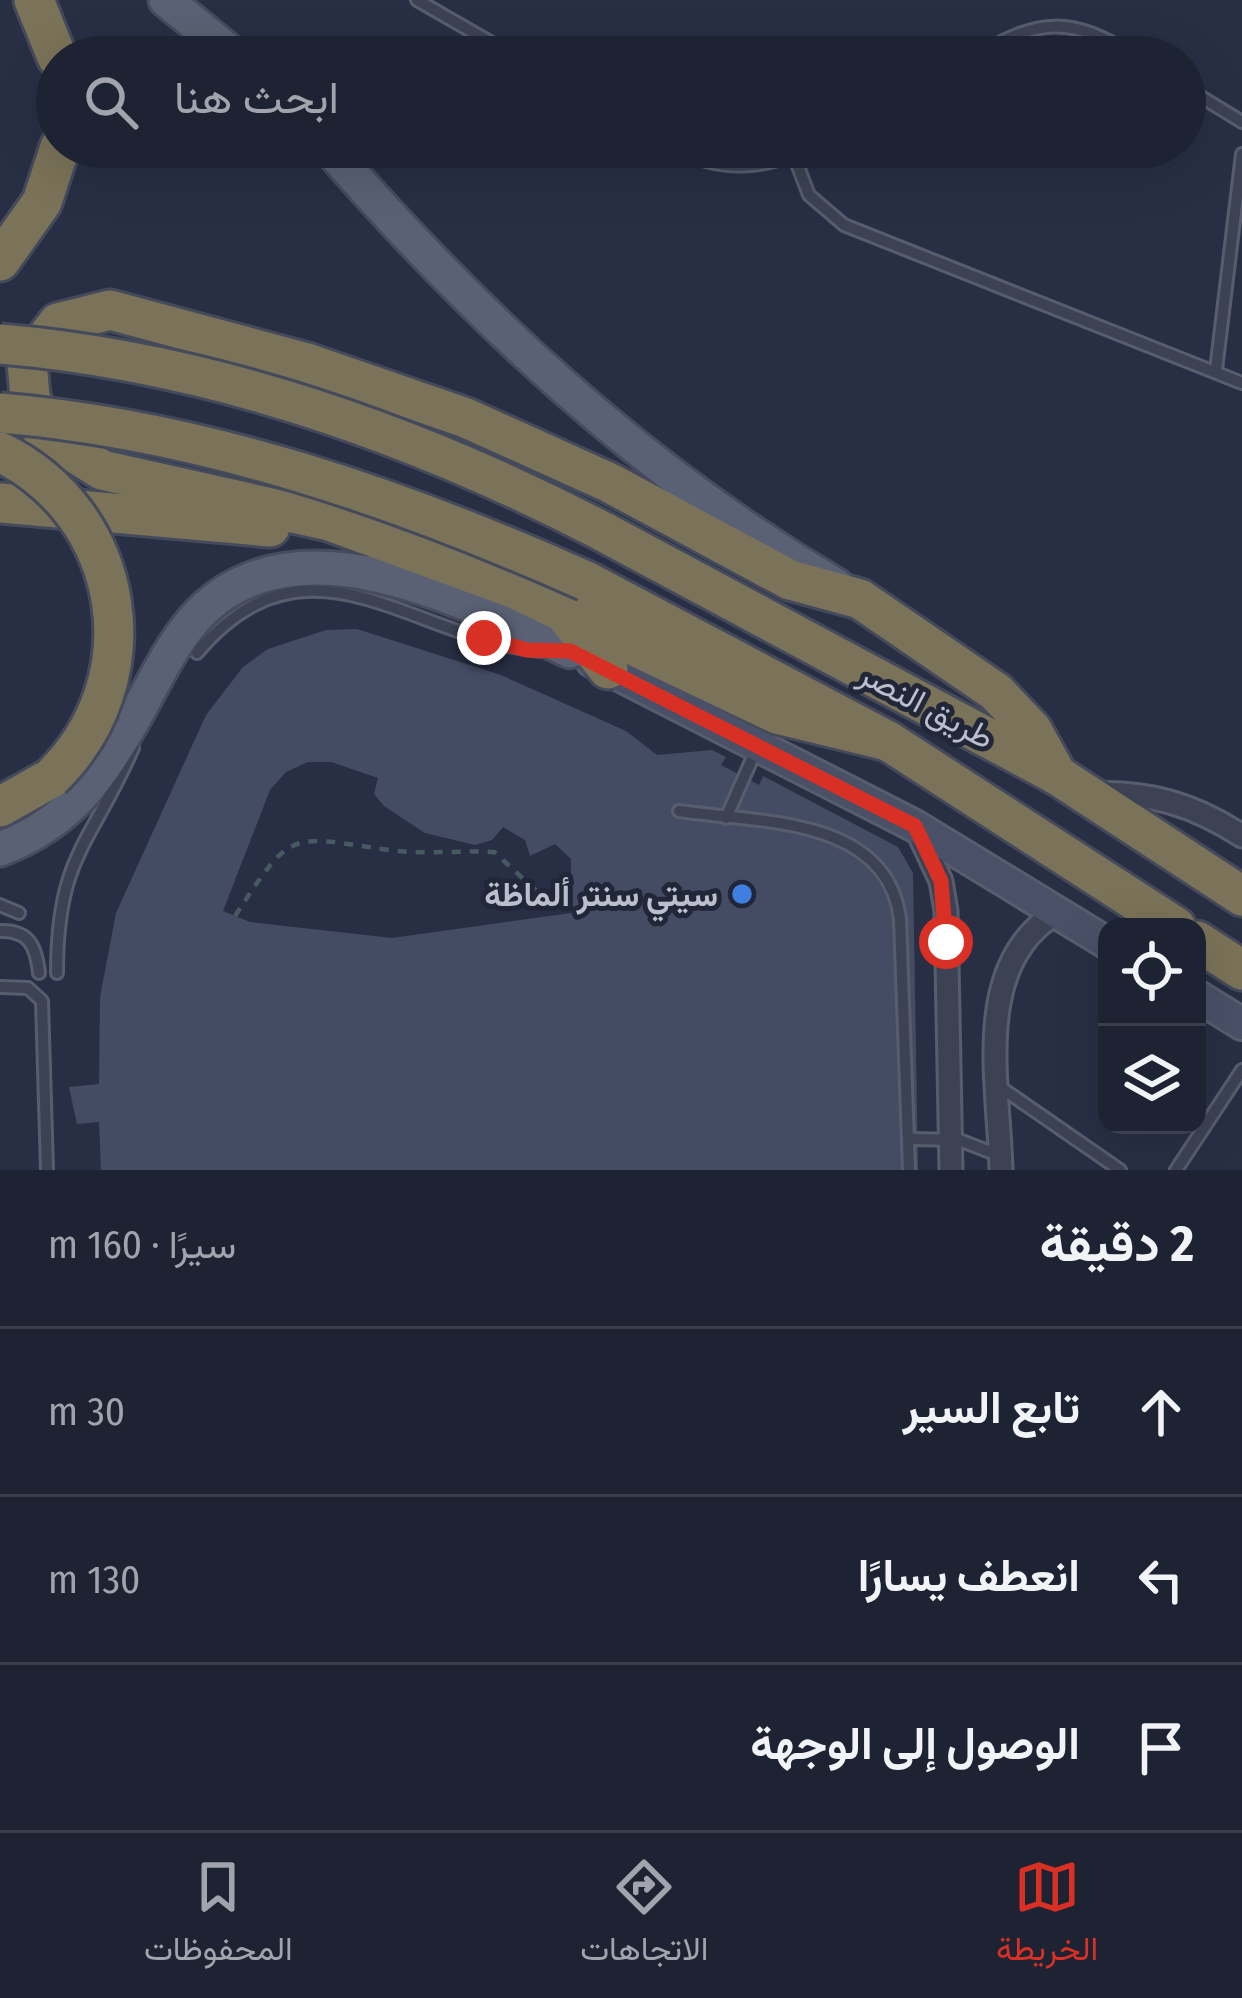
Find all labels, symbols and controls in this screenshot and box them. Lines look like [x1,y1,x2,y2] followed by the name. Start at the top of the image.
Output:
[36,36,1206,168] search box
[78,69,144,135] icon: search
[174,71,339,125] text: ابحث هنا
[457,611,511,665] route end
[851,653,1001,758] street label: طريق النصر
[484,875,718,922] place label: سيتي سنتر ألماظة
[729,881,755,907] marker: سيتي سنتر ألماظة
[919,915,973,969] route start
[1098,918,1206,1134] map controls
[1098,918,1206,1026] button: locate
[1098,1026,1206,1134] button: layers
[1040,1213,1194,1275] text: 2 دقيقة
[48,1222,236,1268] text: سيرًا · 160 m
[1128,1379,1194,1445] icon: ahead
[903,1381,1080,1435] text: تابع السير
[48,1389,125,1435] text: 30 m
[1128,1547,1194,1613] icon: left
[858,1549,1080,1603] text: انعطف يسارًا
[48,1557,140,1603] text: 130 m
[1128,1715,1194,1781] icon: arrive
[750,1717,1080,1771] text: الوصول إلى الوجهة
[144,1854,293,1978] tab: المحفوظات
[580,1854,708,1978] tab: الاتجاهات
[996,1854,1098,1978] tab: الخريطة

